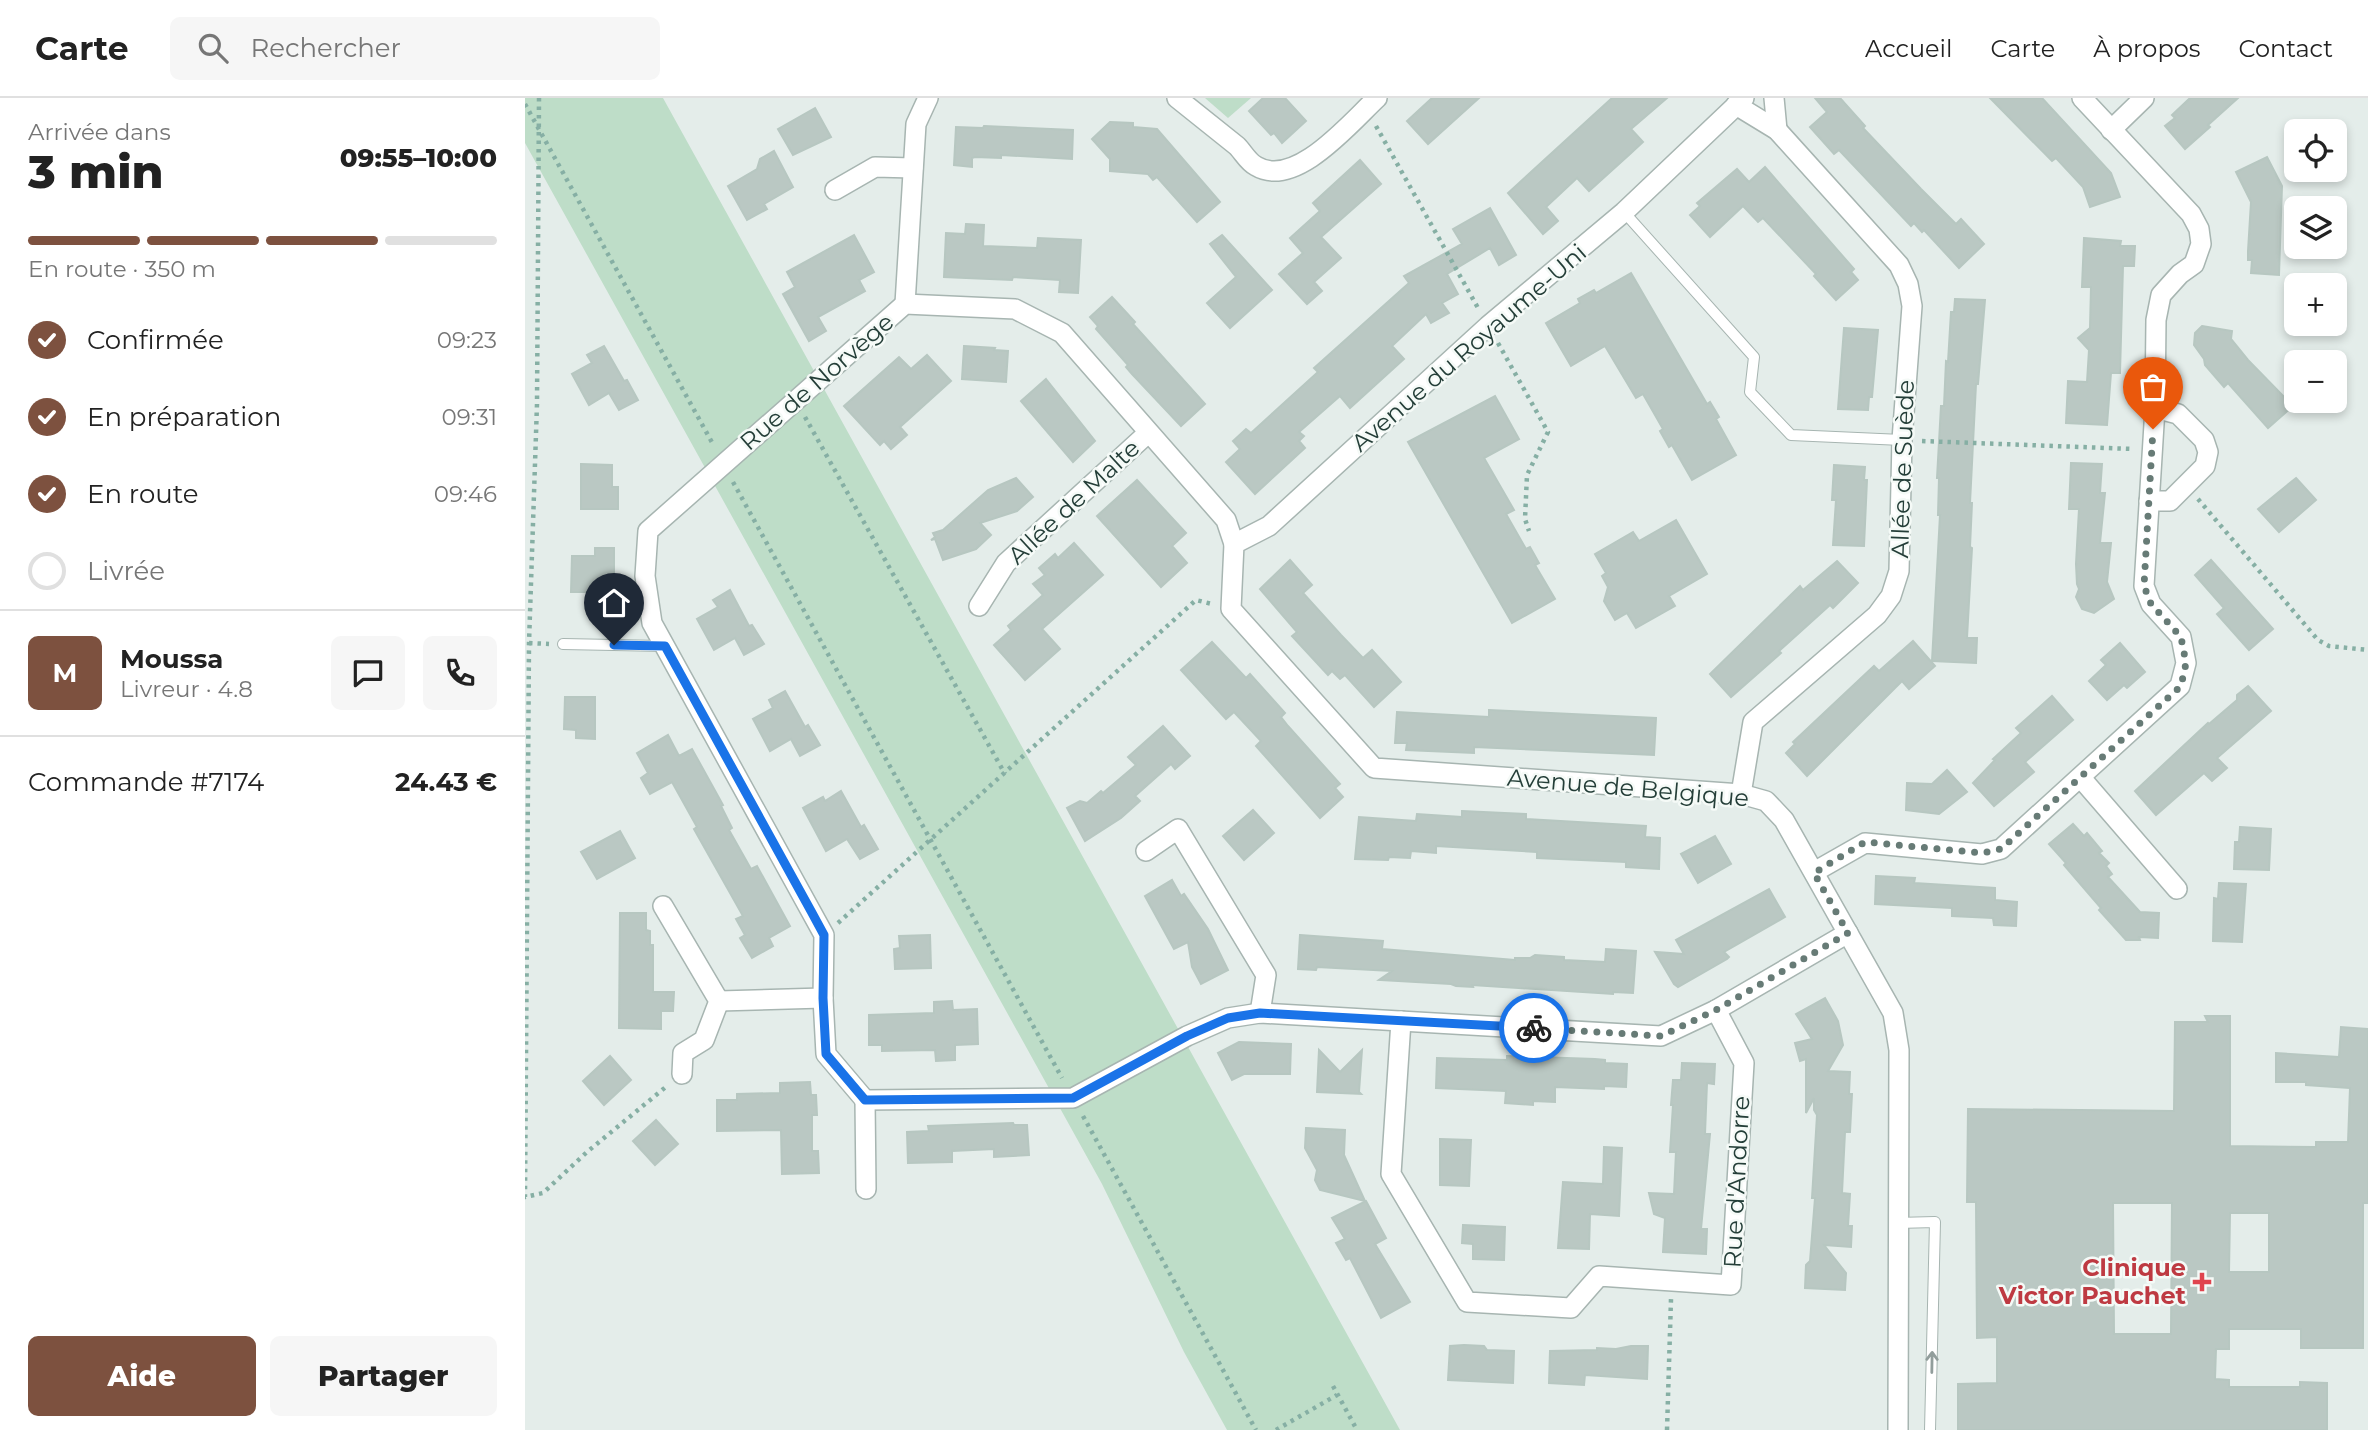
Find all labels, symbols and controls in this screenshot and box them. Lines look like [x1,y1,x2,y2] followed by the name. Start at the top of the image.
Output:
[170,17,660,80] search box
[35,28,128,68] text: Carte
[194,29,232,67] icon: search
[250,32,401,64] text: Rechercher
[1865,34,1952,63] text: Accueil
[1990,34,2055,63] text: Carte
[2093,34,2200,63] text: À propos
[2238,34,2333,63] text: Contact
[28,118,171,146] text: Arrivée dans
[2284,119,2347,413] map controls
[2284,119,2347,182] button: locate
[340,142,497,174] text: 09:55–10:00
[28,143,164,200] text: 3 min
[2284,196,2347,259] button: layers
[1345,238,1592,457] street label: Avenue du Royaume-Uni
[28,255,216,283] text: En route · 350 m
[2284,273,2347,336] button: +
[734,307,899,456] street label: Rue de Norvège
[28,321,66,359] icon: check
[87,324,224,356] text: Confirmée
[437,326,497,354] text: 09:23
[2284,350,2347,413] button: −
[2123,357,2183,429] pin
[2134,368,2172,406] icon: bag
[1885,379,1920,559] street label: Allée de Suède
[28,398,66,436] icon: check
[87,401,281,433] text: En préparation
[442,403,497,431] text: 09:31
[1002,433,1146,570] street label: Allée de Malte
[28,475,66,513] icon: check
[87,478,198,510] text: En route
[434,480,497,508] text: 09:46
[87,555,165,587] text: Livrée
[584,573,644,645] pin
[595,584,633,622] icon: home
[331,636,405,710] button: chat
[423,636,497,710] button: phone
[120,643,223,675] text: Moussa
[53,657,77,689] text: M
[120,675,253,703] text: Livreur · 4.8
[1506,762,1750,813] street label: Avenue de Belgique
[28,766,264,798] text: Commande #7174
[395,766,497,798] text: 24.43 €
[1499,993,1569,1063] courier
[1515,1009,1553,1047] icon: bike
[1718,1095,1755,1269] street label: Rue d'Andorre
[1998,1253,2187,1310] place label: Clinique Victor Pauchet
[2192,1272,2212,1292] marker: Clinique Victor Pauchet
[28,1336,256,1416] button: Aide
[270,1336,497,1416] button: Partager
[1925,1351,1938,1374] one-way arrow

